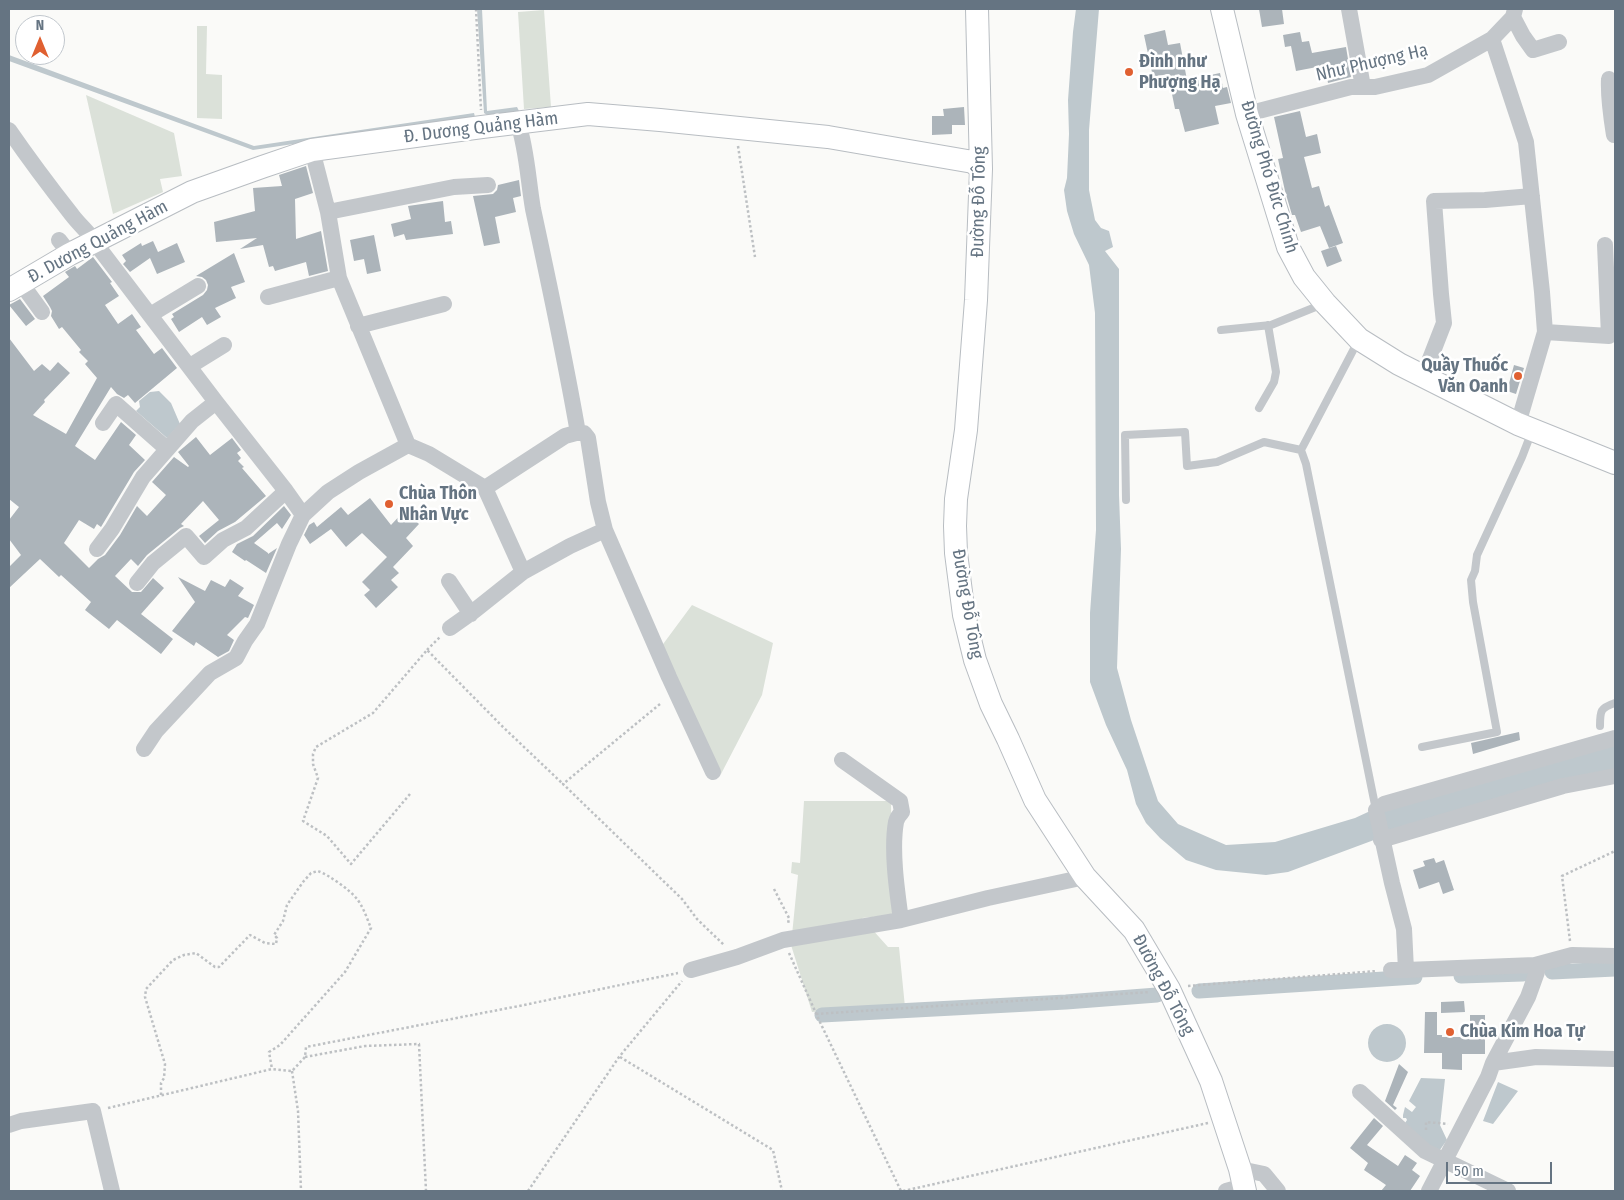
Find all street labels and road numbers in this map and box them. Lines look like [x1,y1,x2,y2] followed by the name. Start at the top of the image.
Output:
[1314,40,1430,86] street label: Như Phượng Hạ
[1235,98,1303,256] street label: Đường Phó Đức Chính
[402,108,560,148] street label: Đ. Dương Quảng Hàm
[967,146,991,258] street label: Đường Đỗ Tông
[24,196,172,288] street label: Đ. Dương Quảng Hàm
[947,547,987,661] street label: Đường Đỗ Tông
[1127,931,1199,1039] street label: Đường Đỗ Tông

